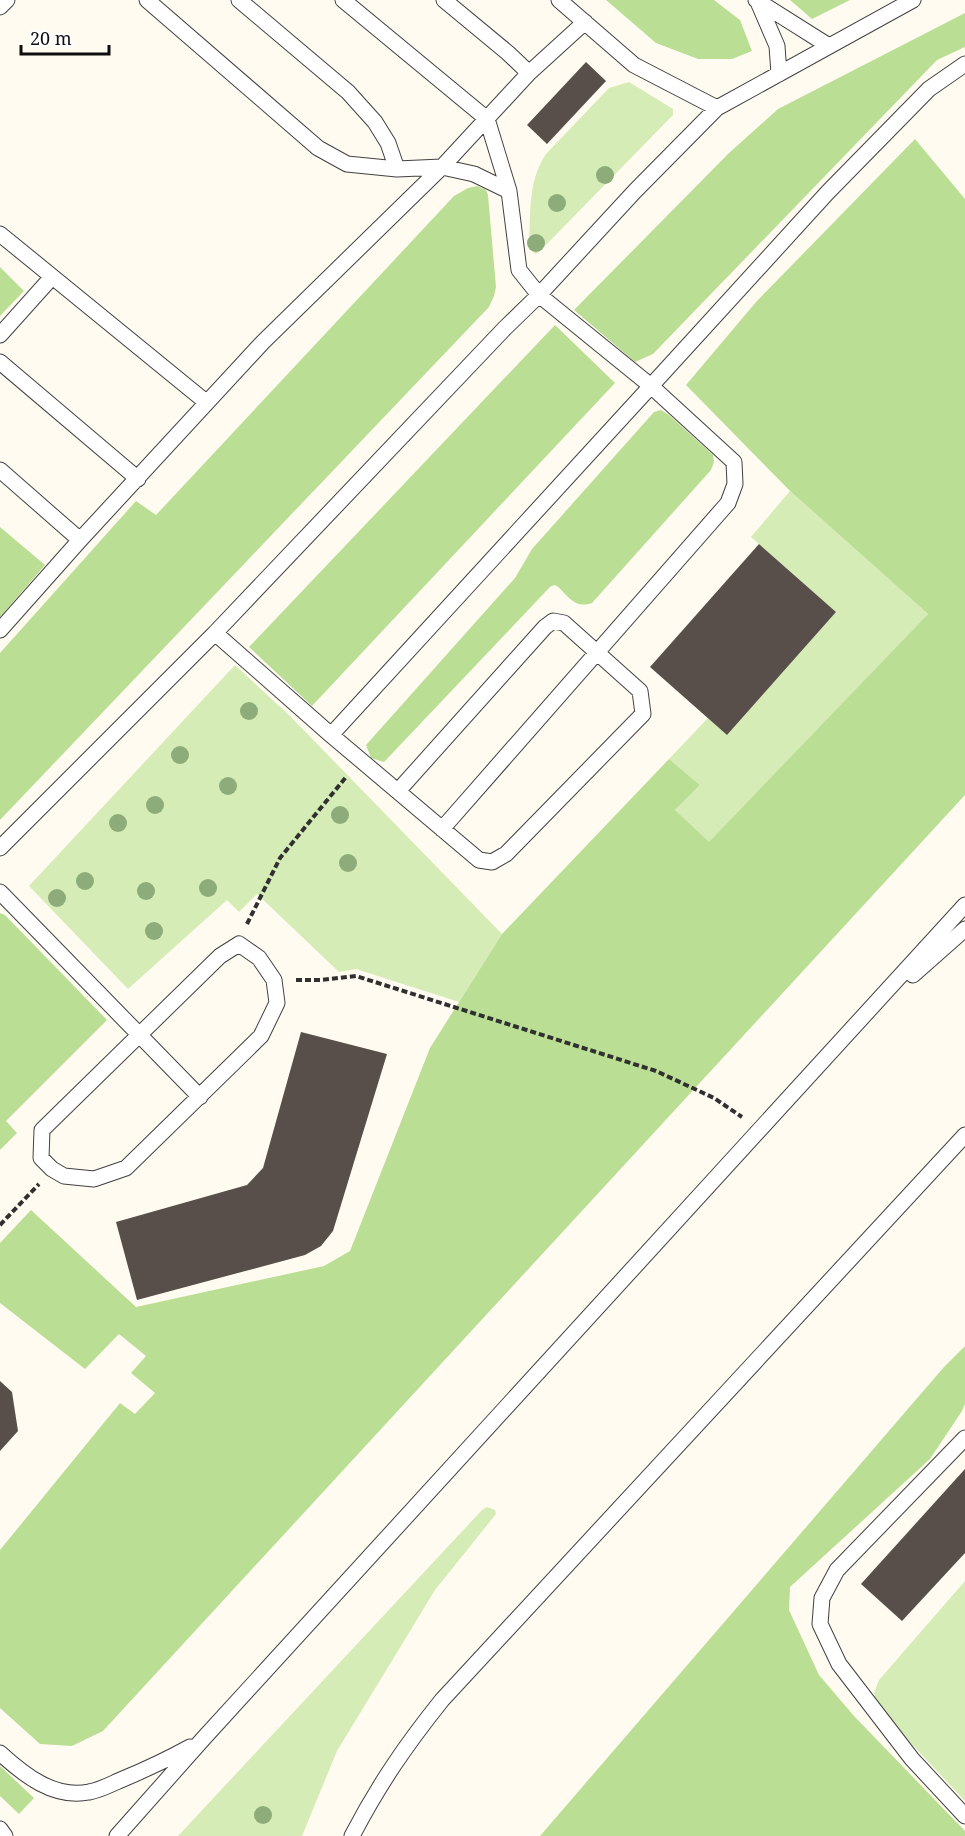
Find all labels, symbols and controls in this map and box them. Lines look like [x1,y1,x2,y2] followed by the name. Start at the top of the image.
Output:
[21,18,110,56] scale bar
[30,26,72,50] text: 20 m

